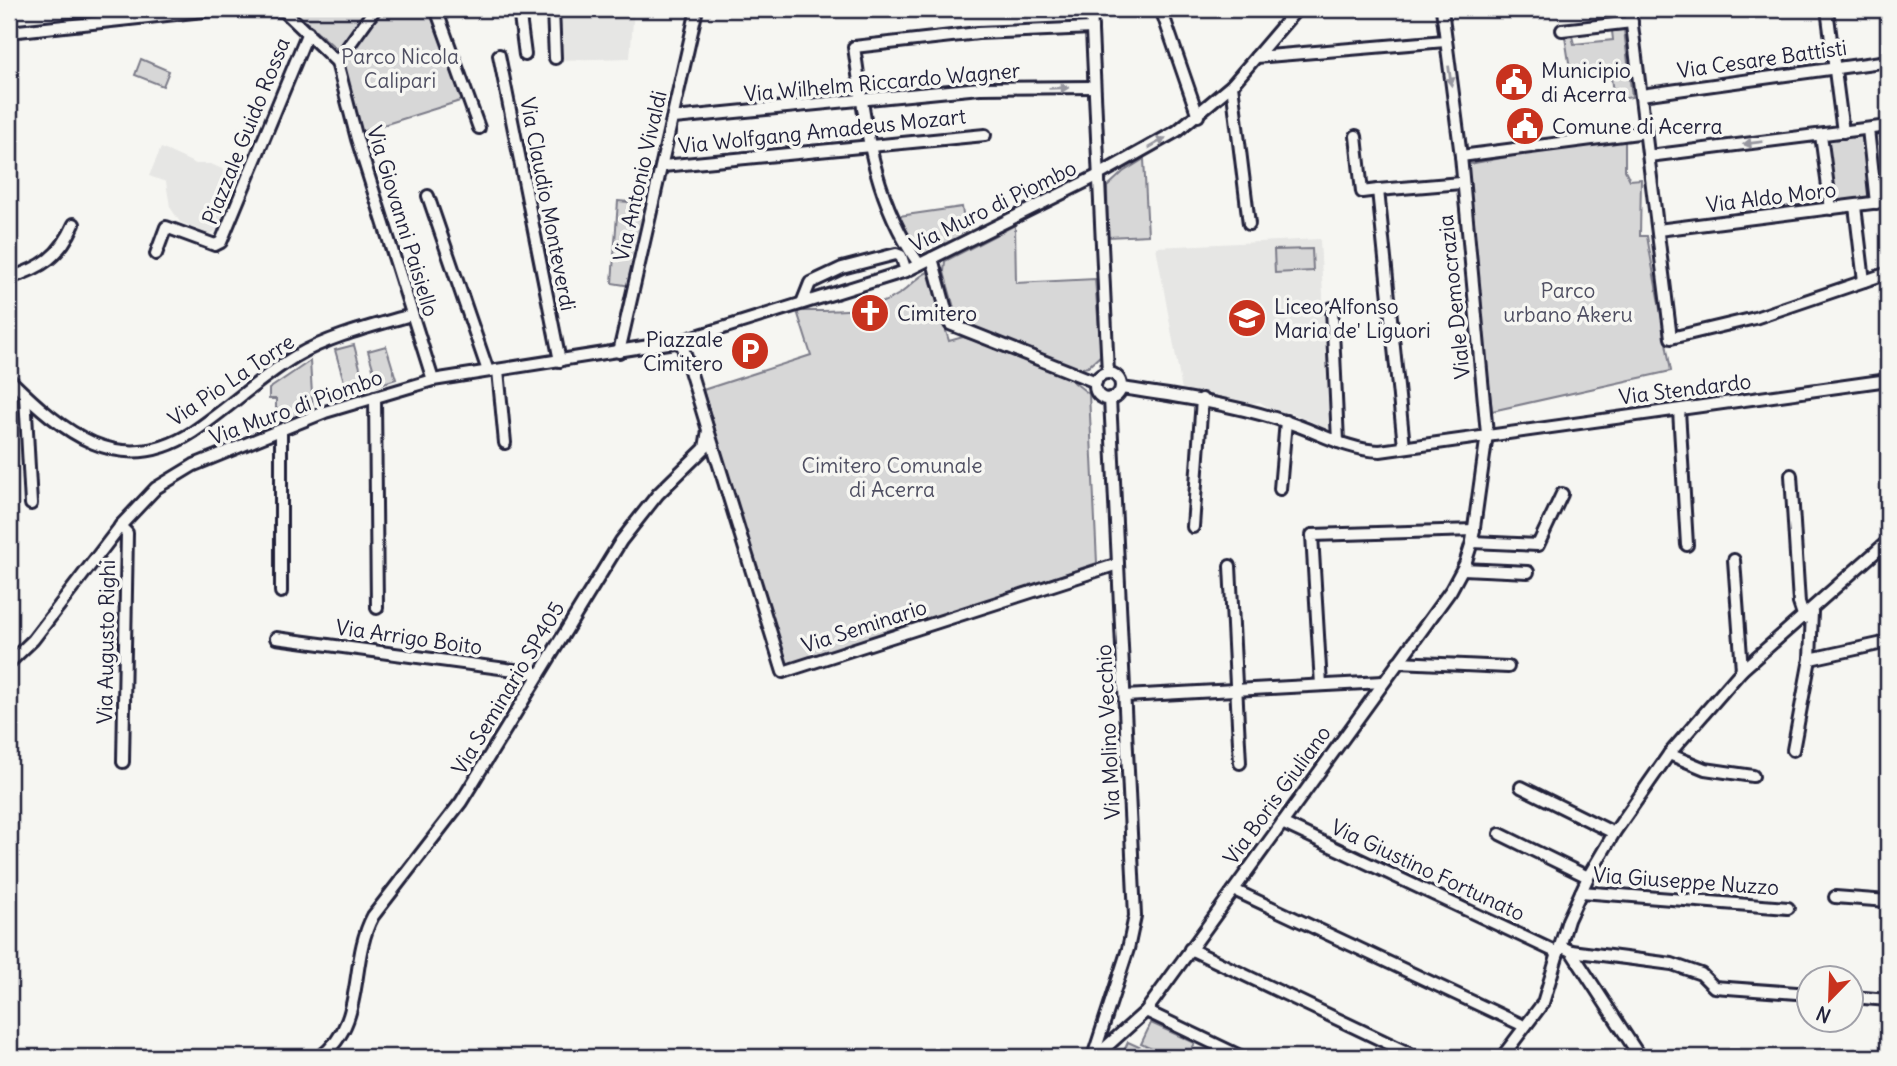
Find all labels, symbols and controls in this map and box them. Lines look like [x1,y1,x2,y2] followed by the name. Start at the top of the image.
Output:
[196,33,296,229] street label: Piazzale Guido Rossa
[1675,34,1849,84] street label: Via Cesare Battisti
[341,43,459,94] park label: Parco Nicola Calipari
[743,56,1022,108] street label: Via Wilhelm Riccardo Wagner
[1541,57,1631,108] place label: Municipio di Acerra
[1493,61,1535,103] public building icon: Municipio di Acerra
[1445,66,1456,88] one-way arrow
[1048,82,1070,94] one-way arrow
[607,88,673,264] street label: Via Antonio Vivaldi
[514,95,582,313] street label: Via Claudio Monteverdi
[677,102,967,160] street label: Via Wolfgang Amadeus Mozart
[1504,105,1546,147] public building icon: Comune di Acerra
[1552,113,1723,140] place label: Comune di Acerra
[361,122,445,320] street label: Via Giovanni Paisiello
[1147,137,1166,149] one-way arrow
[1742,138,1764,149] one-way arrow
[905,154,1081,258] street label: Via Muro di Piombo
[1704,176,1838,218] street label: Via Aldo Moro
[1432,214,1476,380] street label: Viale Democrazia
[1503,277,1633,328] park label: Parco urbano Akeru
[849,292,891,334] church icon: Cimitero
[1274,293,1431,344] place label: Liceo Alfonso Maria de' Liguori
[1226,297,1268,339] school or university icon: Liceo Alfonso Maria de' Liguori
[897,300,977,327] place label: Cimitero
[643,326,723,377] place label: Piazzale Cimitero
[163,328,299,432] street label: Via Pio La Torre
[729,330,771,372] parking icon: Piazzale Cimitero
[206,363,386,451] street label: Via Muro di Piombo
[1617,367,1753,411] street label: Via Stendardo
[801,452,983,503] park label: Cimitero Comunale di Acerra
[91,560,121,724] street label: Via Augusto Righi
[798,593,930,659] street label: Via Seminario
[446,596,570,780] street label: Via Seminario SP405
[334,613,484,661] street label: Via Arrigo Boito
[1090,644,1126,820] street label: Via Molino Vecchio
[1217,720,1337,870] street label: Via Boris Giuliano
[1327,813,1529,927] street label: Via Giustino Fortunato
[1592,861,1780,901] street label: Via Giuseppe Nuzzo
[1796,964,1866,1034] north arrow
[1813,1001,1834,1028] text: N

